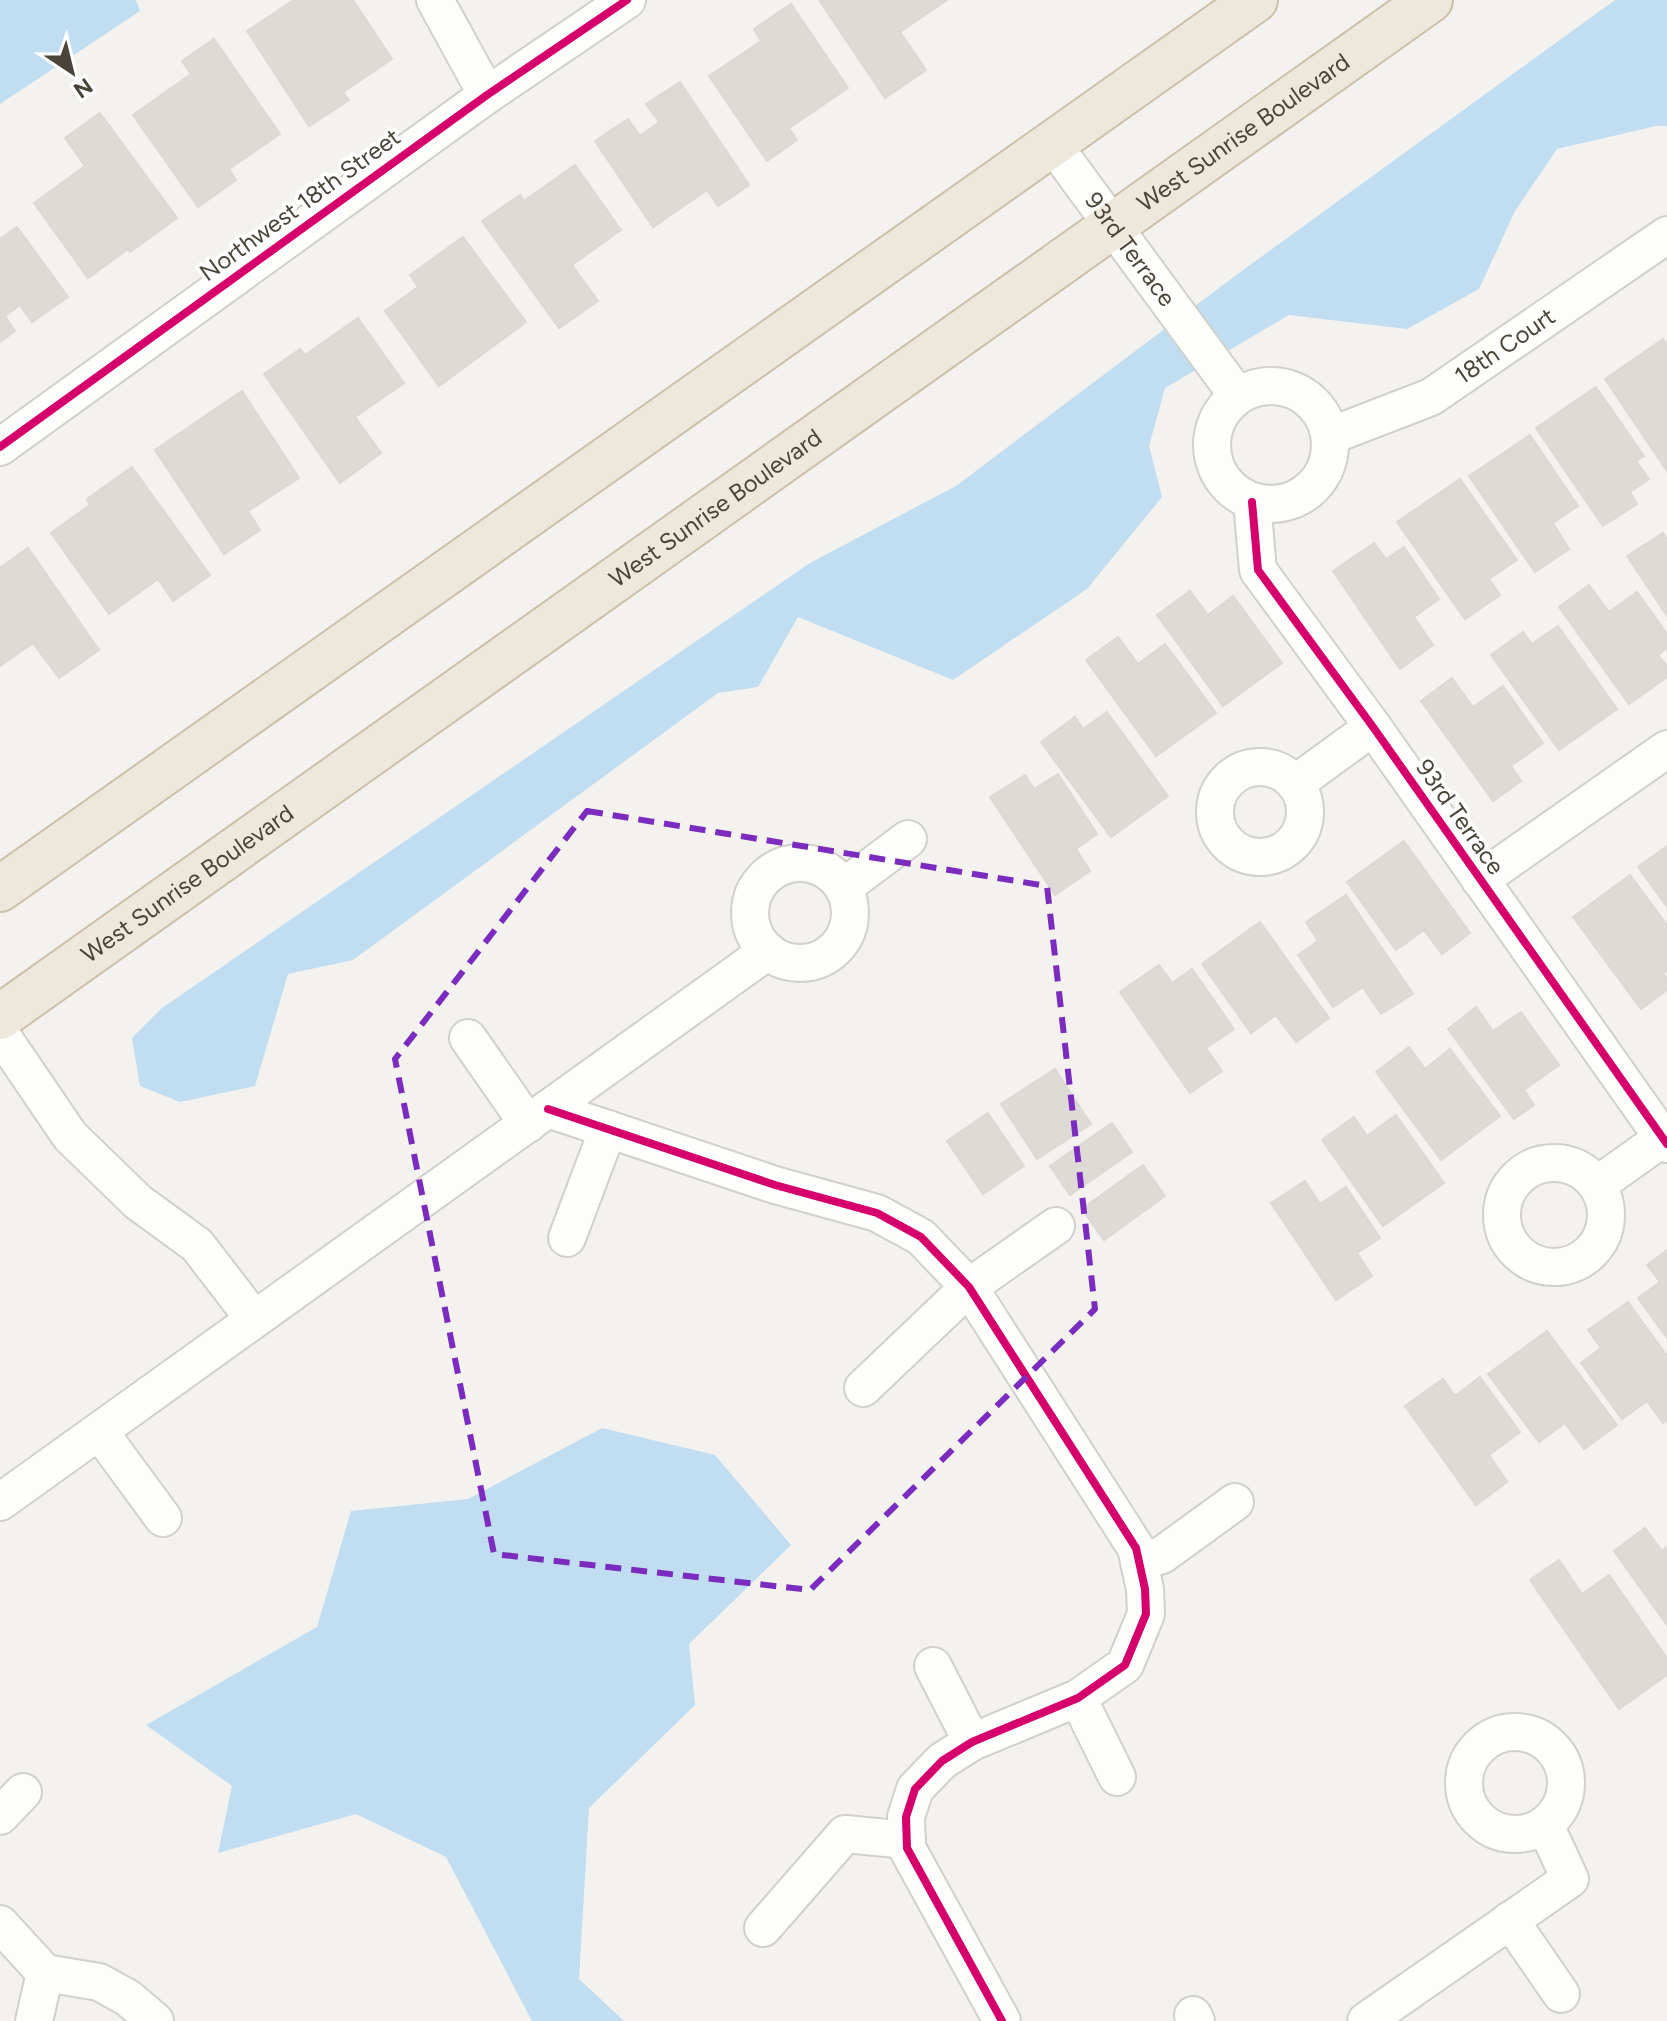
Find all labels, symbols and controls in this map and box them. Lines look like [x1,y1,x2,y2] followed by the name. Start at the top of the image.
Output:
[32,32,112,112] north arrow
[1132,47,1355,217] street label: West Sunrise Boulevard
[68,72,98,104] text: N
[194,122,406,287] street label: Northwest 18th Street
[1079,186,1182,312] street label: 93rd Terrace
[1449,301,1560,390] street label: 18th Court
[603,422,827,593] street label: West Sunrise Boulevard
[1410,753,1511,880] street label: 93rd Terrace
[75,798,299,969] street label: West Sunrise Boulevard

